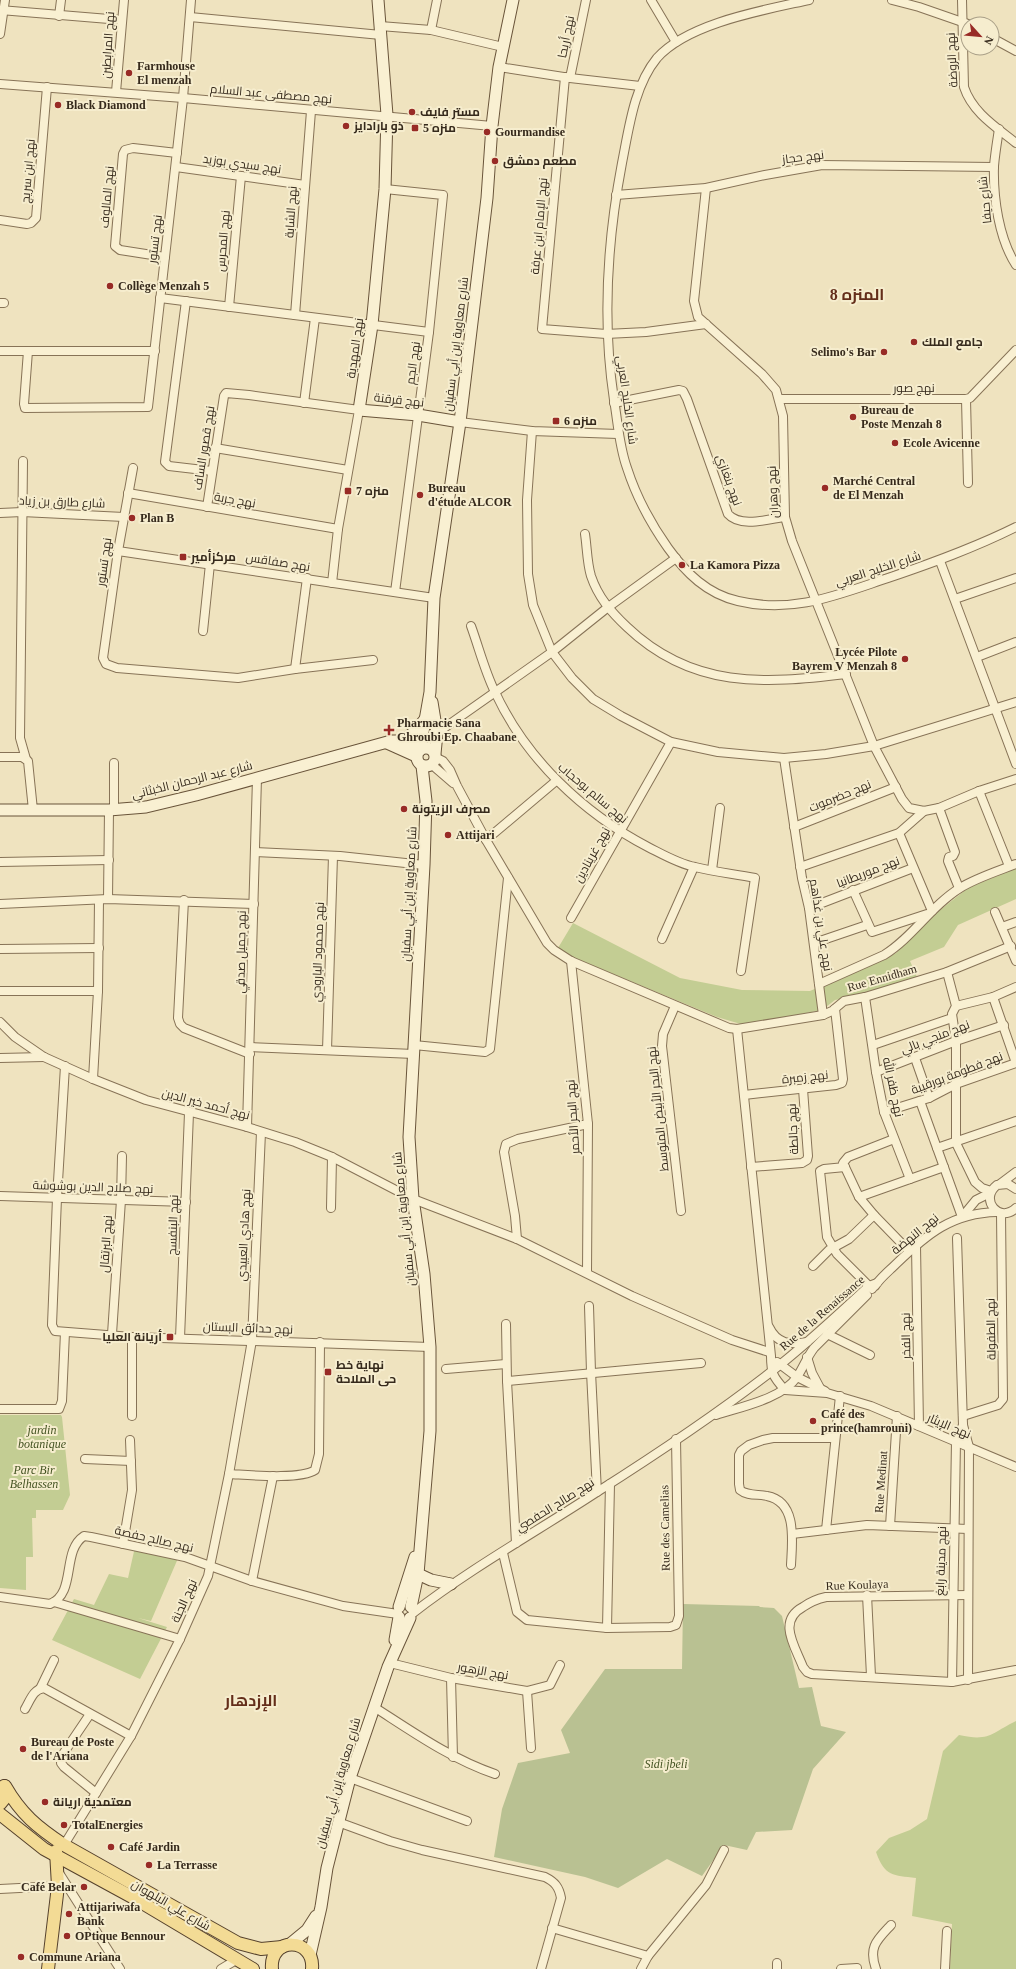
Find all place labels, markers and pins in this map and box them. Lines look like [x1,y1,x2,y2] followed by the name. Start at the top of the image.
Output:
[137,59,196,87] place label: Farmhouse El menzah
[124,68,134,78] marker: Farmhouse El menzah
[66,98,146,112] place label: Black Diamond
[53,100,63,110] marker: Black Diamond
[420,105,480,120] place label: مستر فايف
[407,107,417,117] marker: مستر فايف
[353,119,404,134] place label: ذو بارادايز
[341,121,351,131] marker: ذو بارادايز
[423,121,456,136] place label: منزه 5
[410,123,420,133] marker: منزه 5
[495,125,566,139] place label: Gourmandise
[482,127,492,137] marker: Gourmandise
[503,154,577,169] place label: مطعم دمشق
[490,156,500,166] marker: مطعم دمشق
[118,279,209,293] place label: Collège Menzah 5
[105,281,115,291] marker: Collège Menzah 5
[922,335,983,351] place label: جامع الملك
[909,337,919,347] marker: جامع الملك
[811,345,877,359] place label: Selimo's Bar
[879,347,889,357] marker: Selimo's Bar
[861,403,942,431] place label: Bureau de Poste Menzah 8
[848,412,858,422] marker: Bureau de Poste Menzah 8
[564,414,597,429] place label: منزه 6
[551,416,561,426] marker: منزه 6
[903,436,980,450] place label: Ecole Avicenne
[890,438,900,448] marker: Ecole Avicenne
[833,474,916,502] place label: Marché Central de El Menzah
[428,481,512,509] place label: Bureau d'étude ALCOR
[820,483,830,493] marker: Marché Central de El Menzah
[356,484,389,499] place label: منزه 7
[343,486,353,496] marker: منزه 7
[415,490,425,500] marker: Bureau d'étude ALCOR
[140,511,174,525] place label: Plan B
[127,513,137,523] marker: Plan B
[190,549,236,565] place label: مركزأمير
[178,552,188,562] marker: مركزأمير
[690,558,780,572] place label: La Kamora Pizza
[677,560,687,570] marker: La Kamora Pizza
[792,645,898,673] place label: Lycée Pilote Bayrem V Menzah 8
[900,654,910,664] marker: Lycée Pilote Bayrem V Menzah 8
[397,716,517,744] place label: Pharmacie Sana Ghroubi Ep. Chaabane
[384,725,394,735] marker: Pharmacie Sana Ghroubi Ep. Chaabane
[412,802,491,817] place label: مصرف الزيتونة
[399,804,409,814] marker: مصرف الزيتونة
[456,828,495,842] place label: Attijari
[443,830,453,840] marker: Attijari
[102,1329,162,1345] place label: أريانة العليا
[165,1332,175,1342] marker: أريانة العليا
[336,1358,396,1387] place label: نهاية خط حى الملاحة
[323,1367,333,1377] marker: نهاية خط حى الملاحة
[821,1407,912,1435] place label: Café des prince(hamrouni)
[808,1416,818,1426] marker: Café des prince(hamrouni)
[31,1735,115,1763] place label: Bureau de Poste de l'Ariana
[18,1744,28,1754] marker: Bureau de Poste de l'Ariana
[53,1795,132,1810] place label: معتمدية اريانة
[40,1797,50,1807] marker: معتمدية اريانة
[72,1818,143,1832] place label: TotalEnergies
[59,1820,69,1830] marker: TotalEnergies
[119,1840,180,1854] place label: Café Jardin
[106,1842,116,1852] marker: Café Jardin
[157,1858,218,1872] place label: La Terrasse
[144,1860,154,1870] marker: La Terrasse
[21,1880,77,1894] place label: Café Belar
[79,1882,89,1892] marker: Café Belar
[77,1900,140,1928] place label: Attijariwafa Bank
[64,1909,74,1919] marker: Attijariwafa Bank
[75,1929,166,1943] place label: OPtique Bennour
[62,1931,72,1941] marker: OPtique Bennour
[29,1950,121,1964] place label: Commune Ariana
[16,1952,26,1962] marker: Commune Ariana

